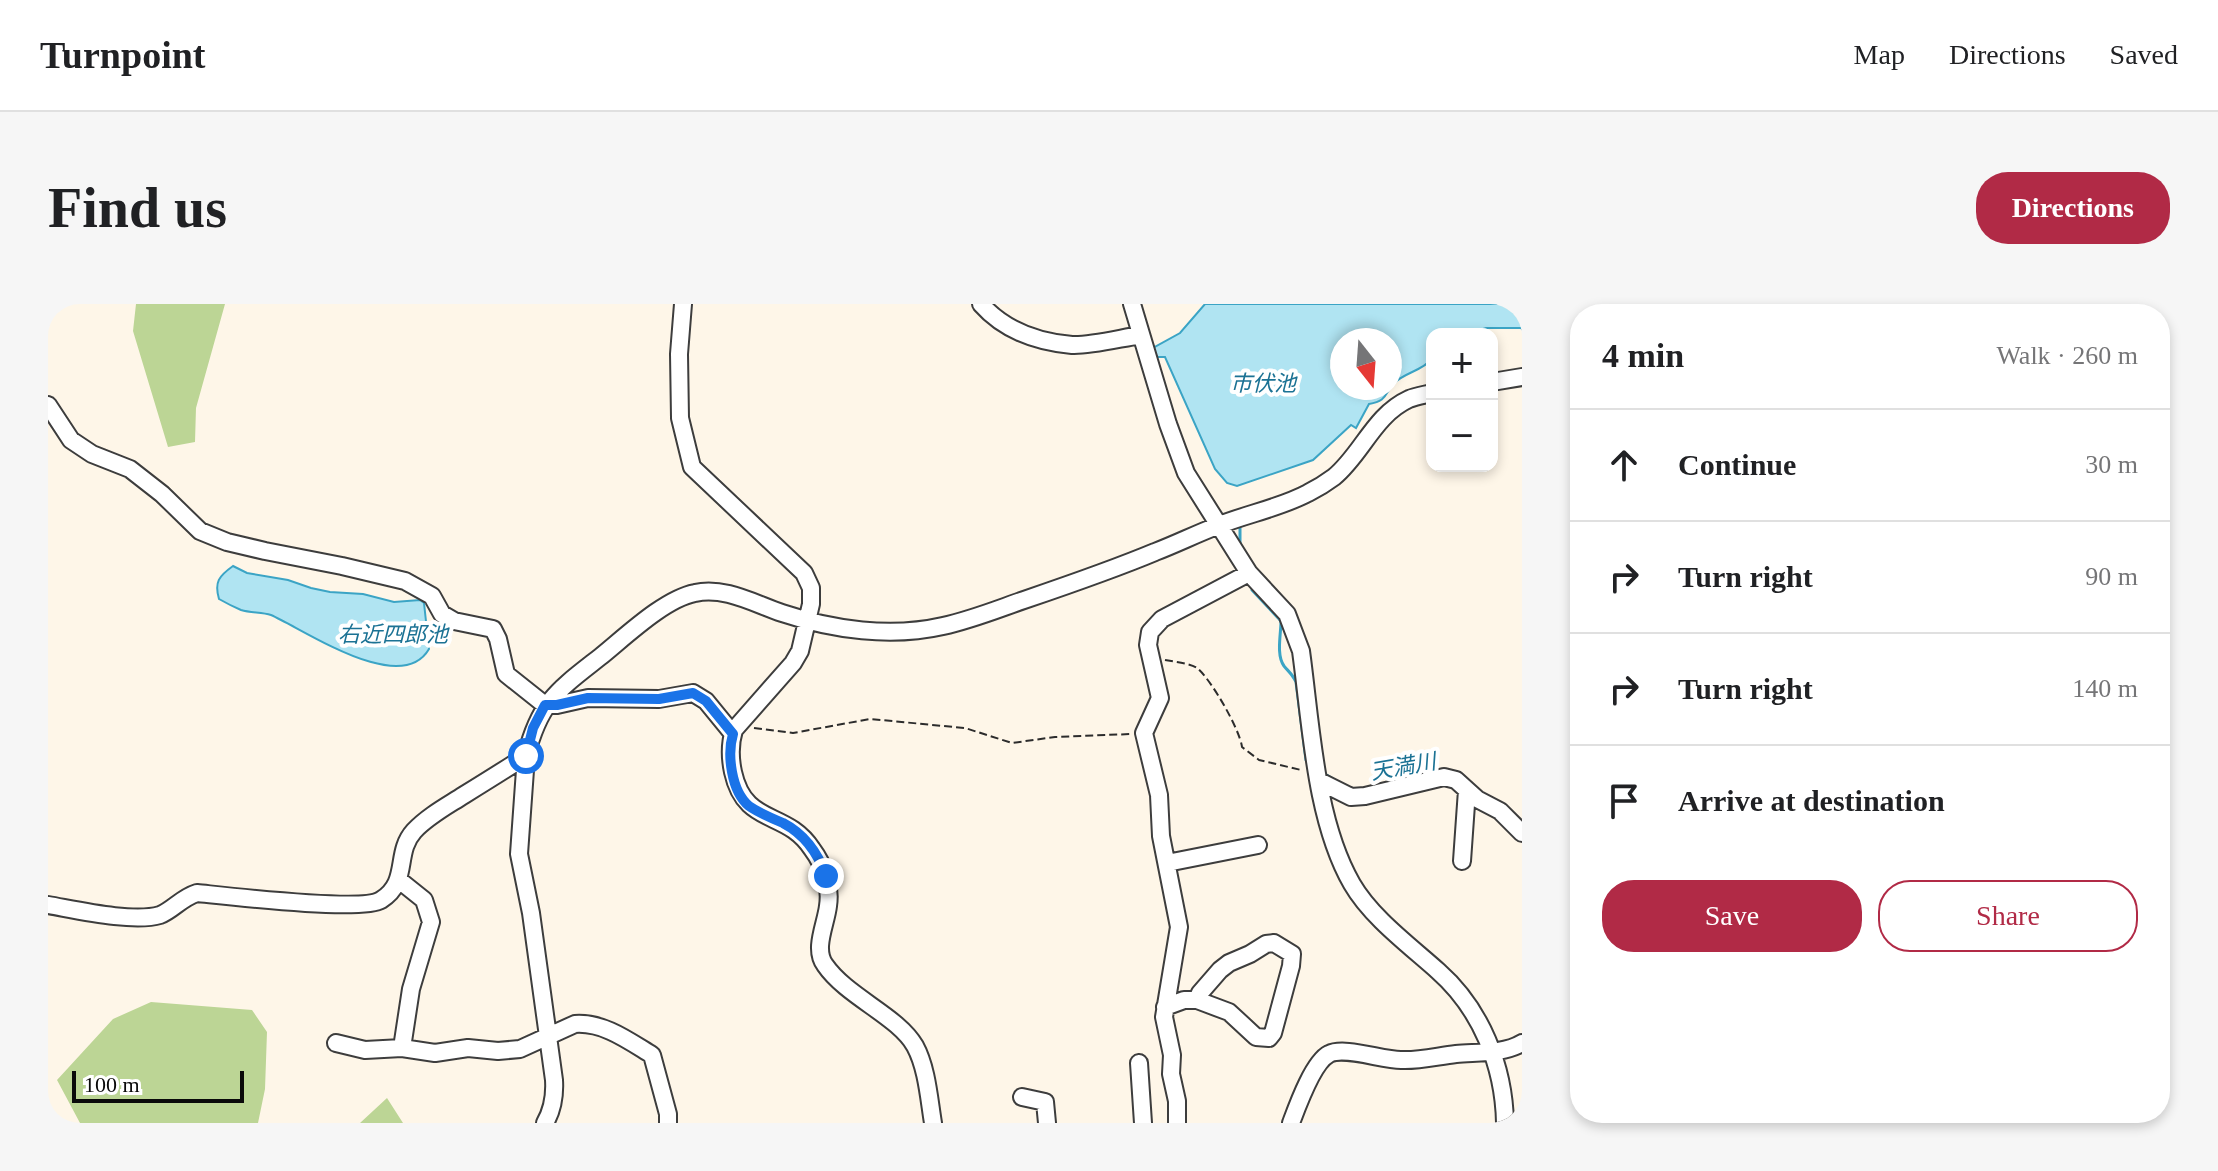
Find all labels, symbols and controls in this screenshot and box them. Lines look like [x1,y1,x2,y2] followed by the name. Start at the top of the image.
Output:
[40,34,205,76] text: Turnpoint
[1854,39,1905,70] text: Map
[1949,39,2066,70] text: Directions
[2110,39,2178,70] text: Saved
[1976,172,2170,244] button: Directions
[48,177,227,239] text: Find us
[1330,328,1402,400] north arrow
[1426,328,1498,472] map controls
[1426,328,1498,400] button: +
[1602,337,1684,374] text: 4 min
[1996,341,2138,370] text: Walk · 260 m
[1230,371,1298,396] water label: 市伏池
[1426,400,1498,472] button: −
[1602,443,1646,487] icon: ahead
[1678,448,1796,481] text: Continue
[2085,450,2138,479] text: 30 m
[1602,555,1646,599] icon: right
[1678,560,1813,593] text: Turn right
[2085,562,2138,591] text: 90 m
[338,622,450,647] water label: 右近四郎池
[1602,667,1646,711] icon: right
[1678,672,1813,705] text: Turn right
[2072,674,2138,703] text: 140 m
[508,738,544,774] route start
[1368,748,1440,785] water label: 天満川
[1602,779,1646,823] icon: arrive
[1678,784,1945,817] text: Arrive at destination
[808,858,844,894] route end
[1602,880,1862,952] button: Save
[1878,880,2138,952] button: Share
[72,1067,244,1103] scale bar
[84,1072,140,1097] text: 100 m

